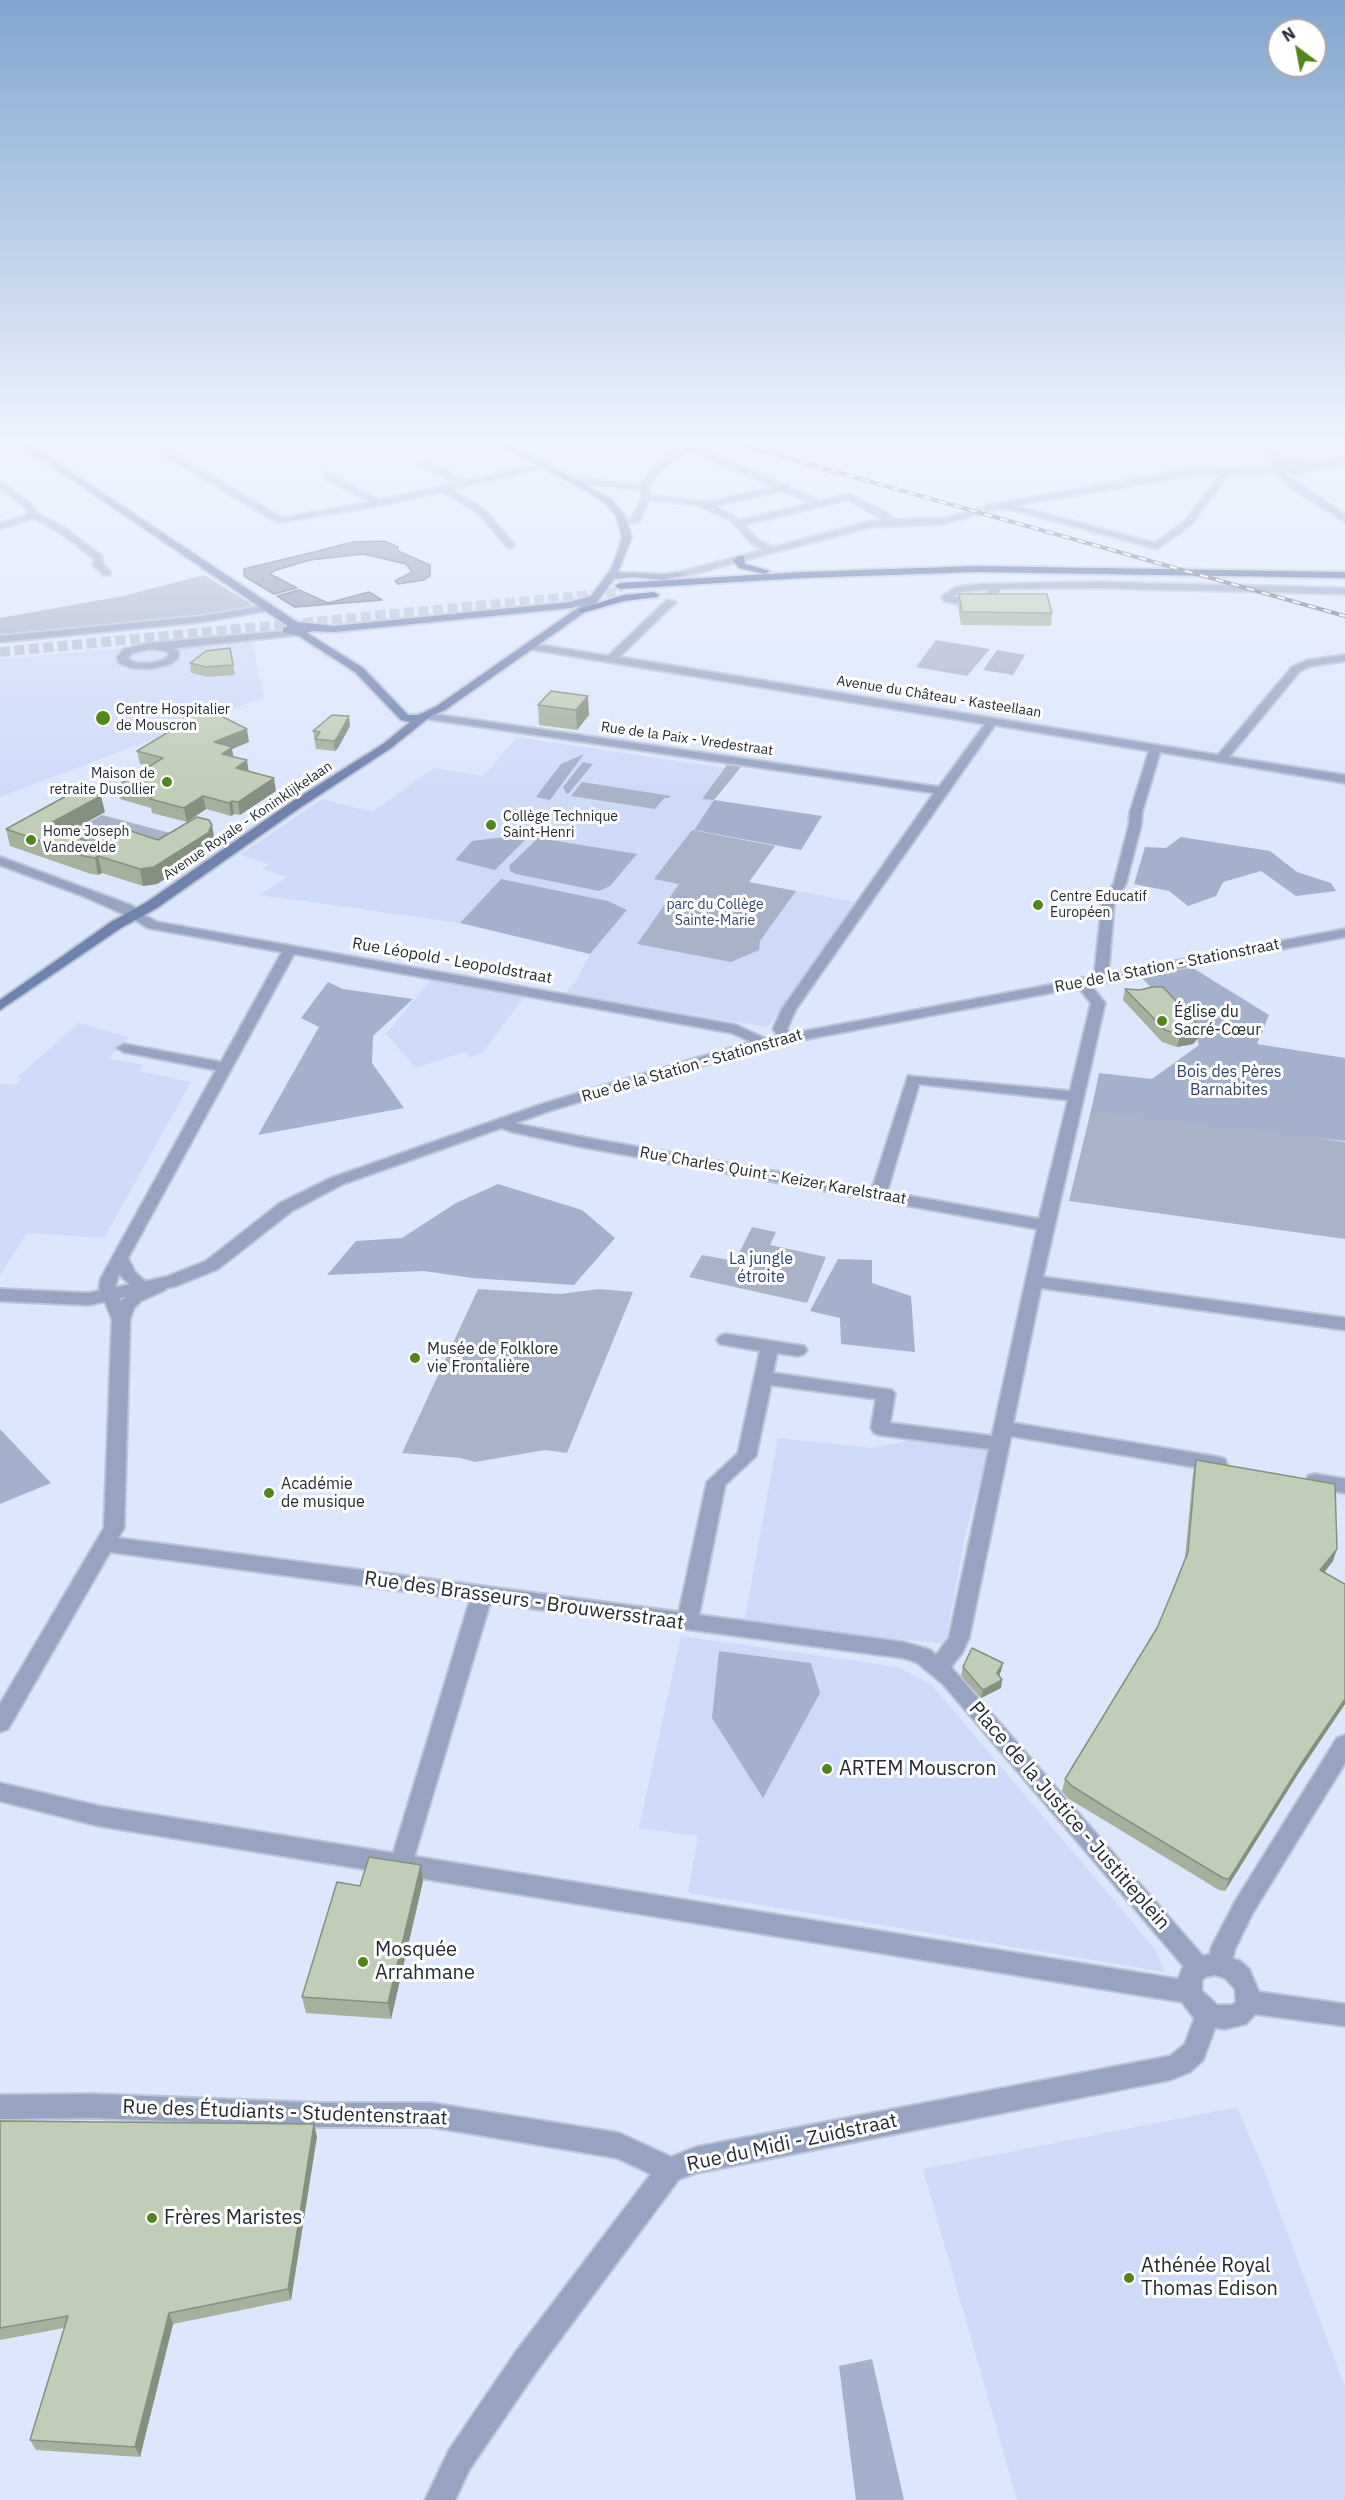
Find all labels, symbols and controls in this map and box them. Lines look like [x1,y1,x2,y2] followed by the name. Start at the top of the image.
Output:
[1267,18,1327,78] north arrow
[1278,23,1299,46] text: N
[835,672,1043,722] street label: Avenue du Château - Kasteellaan
[116,702,230,734] place label: Centre Hospitalier de Mouscron
[94,709,112,727] marker: Centre Hospitalier de Mouscron
[600,719,774,759] street label: Rue de la Paix - Vredestraat
[160,758,336,884] street label: Avenue Royale - Koninklijkelaan
[50,766,155,798] place label: Maison de retraite Dusollier
[160,775,174,789] marker: Maison de retraite Dusollier
[503,809,618,842] place label: Collège Technique Saint-Henri
[484,818,498,832] marker: Collège Technique Saint-Henri
[43,824,130,856] place label: Home Joseph Vandevelde
[24,833,38,847] marker: Home Joseph Vandevelde
[1050,889,1147,922] place label: Centre Educatif Européen
[666,897,764,930] park label: parc du Collège Sainte-Marie
[1031,898,1045,912] marker: Centre Educatif Européen
[351,934,553,988] street label: Rue Léopold - Leopoldstraat
[1053,935,1281,997] street label: Rue de la Station - Stationstraat
[1174,1002,1261,1040] place label: Église du Sacré-Cœur
[1155,1014,1169,1028] marker: Église du Sacré-Cœur
[580,1025,804,1107] street label: Rue de la Station - Stationstraat
[1176,1062,1282,1100] park label: Bois des Pères Barnabites
[638,1143,908,1209] street label: Rue Charles Quint - Keizer Karelstraat
[729,1249,793,1287] park label: La jungle étroite
[427,1339,558,1377] place label: Musée de Folklore vie Frontalière
[408,1351,422,1365] marker: Musée de Folklore vie Frontalière
[281,1474,365,1512] place label: Académie de musique
[262,1486,276,1500] marker: Académie de musique
[363,1567,685,1635] street label: Rue des Brasseurs - Brouwersstraat
[963,1697,1175,1935] street label: Place de la Justice - Justitieplein
[839,1757,997,1781] place label: ARTEM Mouscron
[820,1762,834,1776] marker: ARTEM Mouscron
[375,1938,475,1985] place label: Mosquée Arrahmane
[356,1955,370,1969] marker: Mosquée Arrahmane
[122,2095,448,2131] street label: Rue des Étudiants - Studentenstraat
[685,2109,899,2177] street label: Rue du Midi - Zuidstraat
[164,2206,302,2230] place label: Frères Maristes
[145,2211,159,2225] marker: Frères Maristes
[1141,2254,1278,2301] place label: Athénée Royal Thomas Edison
[1122,2271,1136,2285] marker: Athénée Royal Thomas Edison

